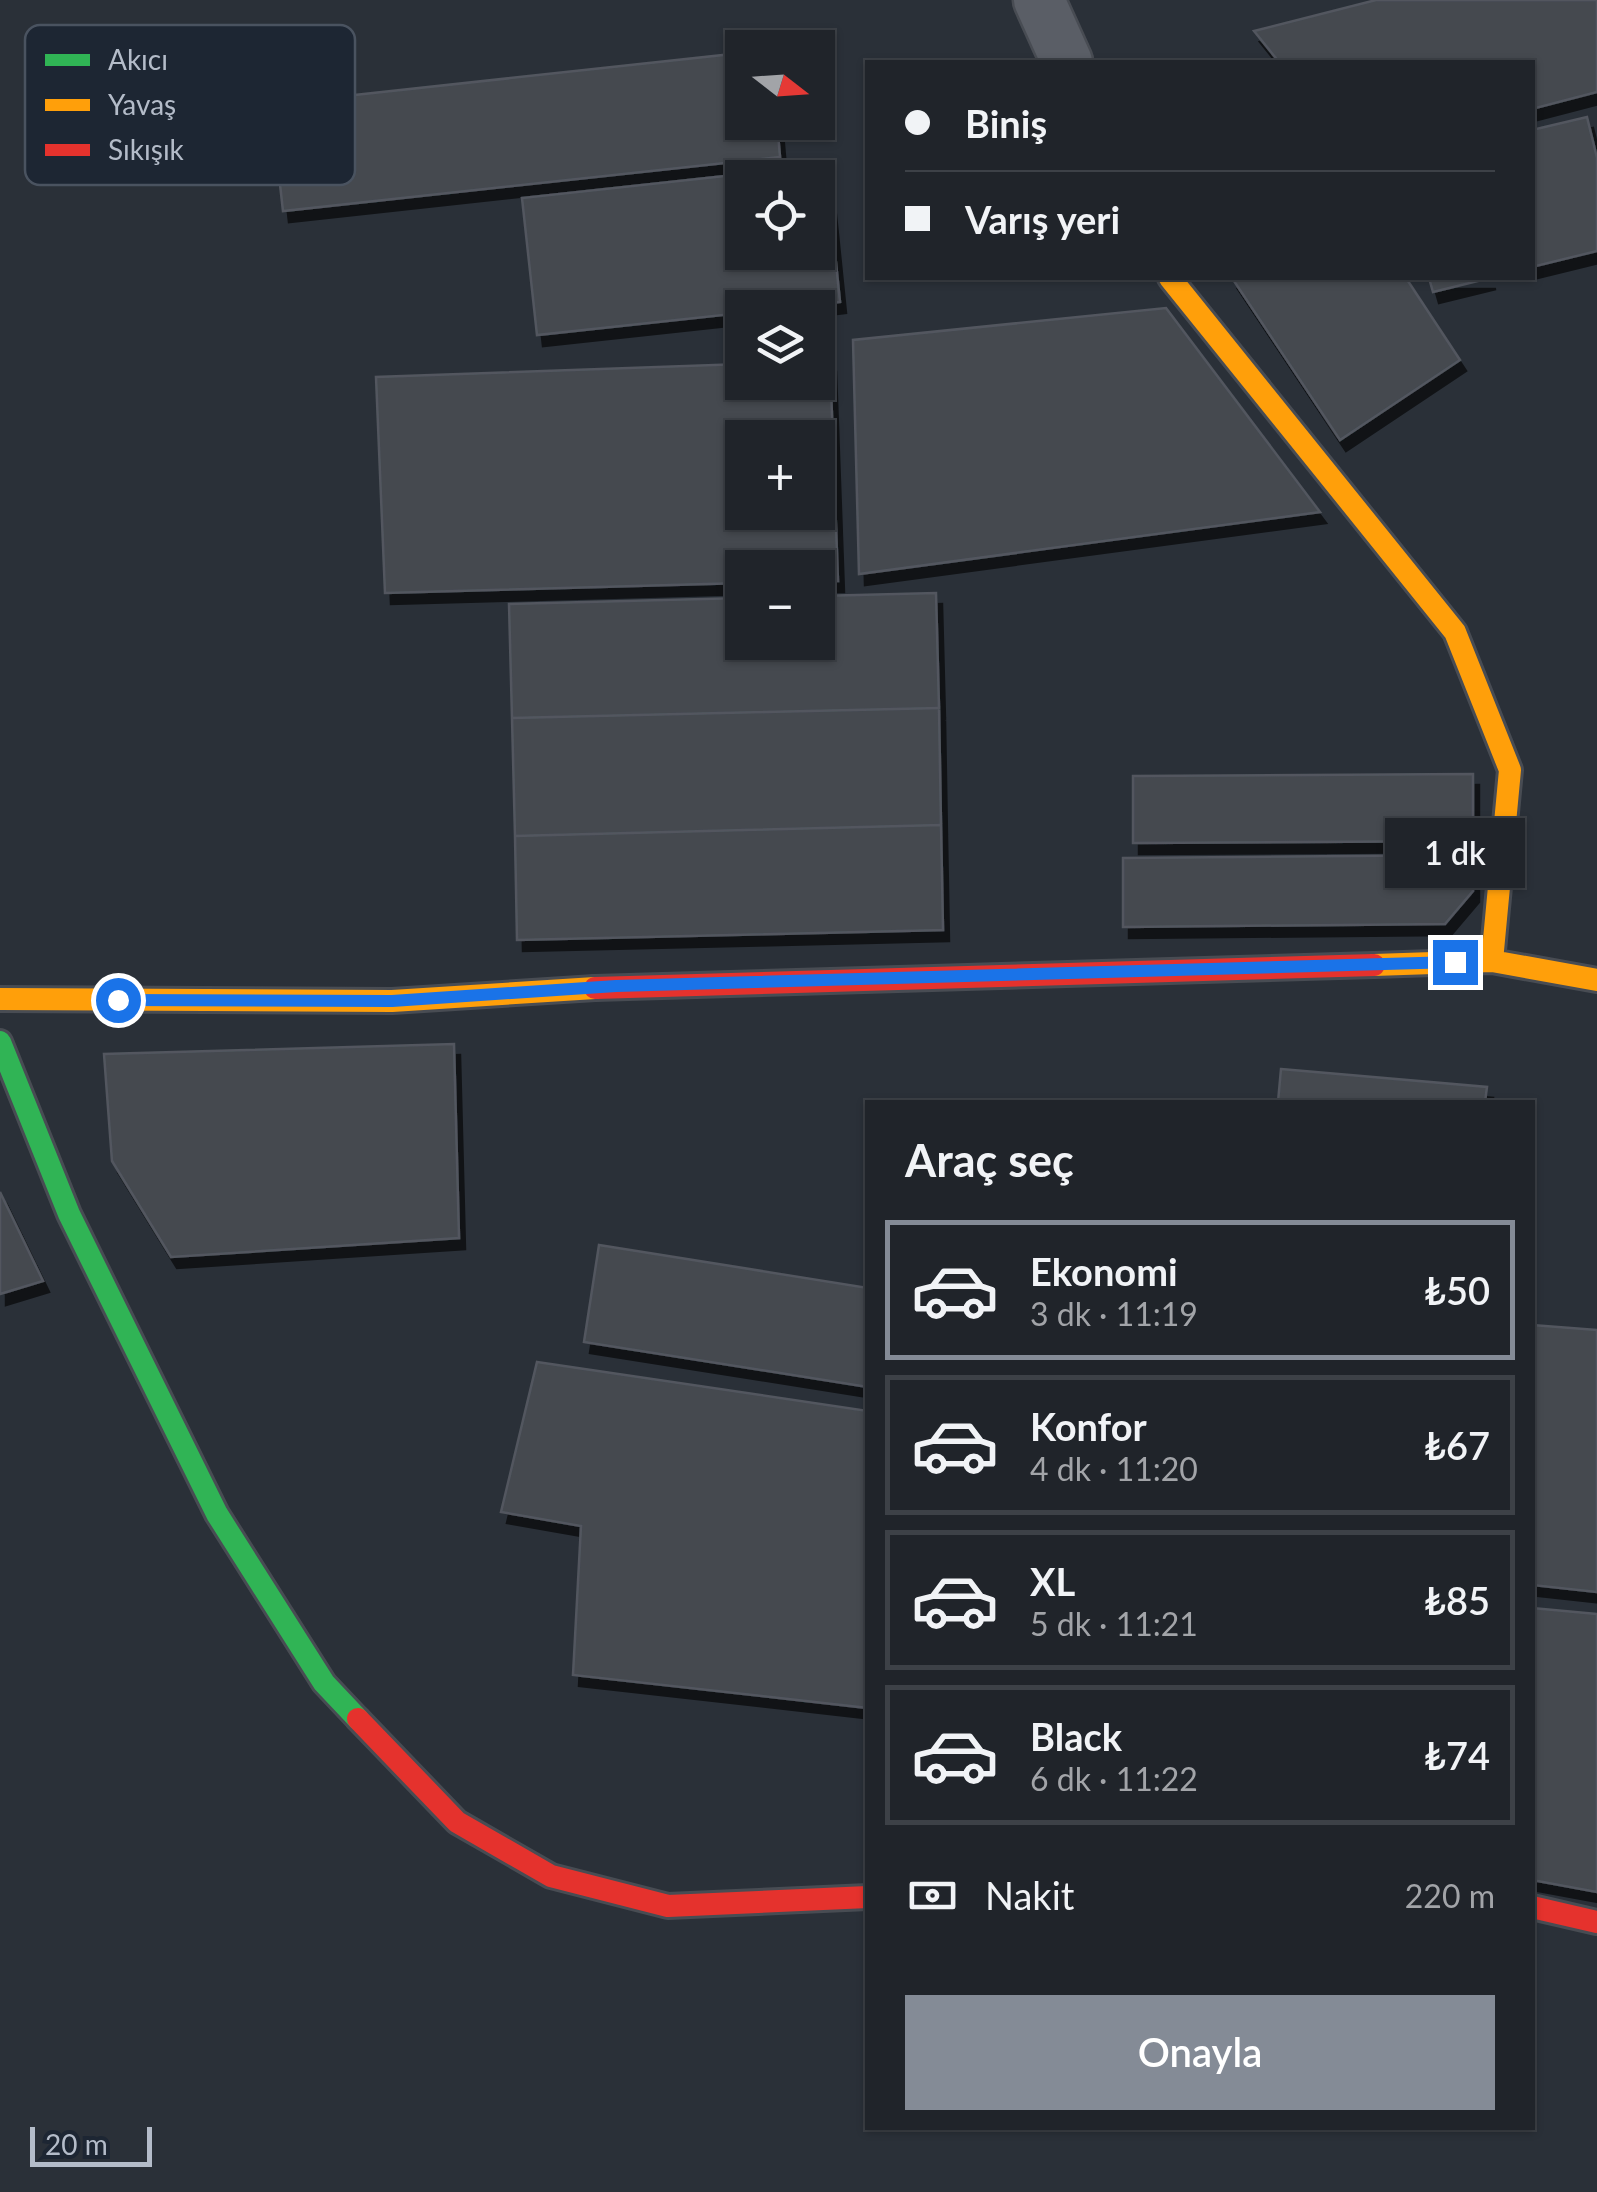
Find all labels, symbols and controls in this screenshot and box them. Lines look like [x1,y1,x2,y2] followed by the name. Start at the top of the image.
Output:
[25,25,355,185] legend
[725,30,835,140] north arrow
[725,30,835,660] map controls
[108,42,168,76] text: Akıcı
[108,87,176,121] text: Yavaş
[965,100,1047,146] text: Biniş
[108,132,185,166] text: Sıkışık
[725,160,835,270] button: locate
[965,196,1120,242] text: Varış yeri
[725,290,835,400] button: layers
[725,420,835,530] button: +
[725,550,835,660] button: −
[1385,817,1525,887] callout: 1 dk
[1424,833,1486,872] text: 1 dk
[1433,940,1478,985] route end
[96,978,141,1023] route start
[905,1133,1074,1187] text: Araç seç
[910,1245,1000,1335] icon: car
[1030,1248,1178,1294] text: Ekonomi
[1424,1267,1490,1313] text: ₺50
[1030,1294,1198,1333] text: 3 dk · 11:19
[910,1400,1000,1490] icon: car
[1030,1403,1147,1449] text: Konfor
[1424,1422,1490,1468] text: ₺67
[1030,1449,1198,1488] text: 4 dk · 11:20
[910,1555,1000,1645] icon: car
[1030,1558,1075,1604] text: XL
[1424,1577,1490,1623] text: ₺85
[1030,1604,1198,1643] text: 5 dk · 11:21
[910,1710,1000,1800] icon: car
[1030,1713,1122,1759] text: Black
[1424,1732,1490,1778] text: ₺74
[1030,1759,1198,1798] text: 6 dk · 11:22
[905,1868,960,1923] icon: cash
[985,1872,1074,1918] text: Nakit
[1405,1876,1495,1915] text: 220 m
[905,1995,1495,2110] button: Onayla
[30,2122,152,2166] scale bar
[45,2127,108,2161] text: 20 m

